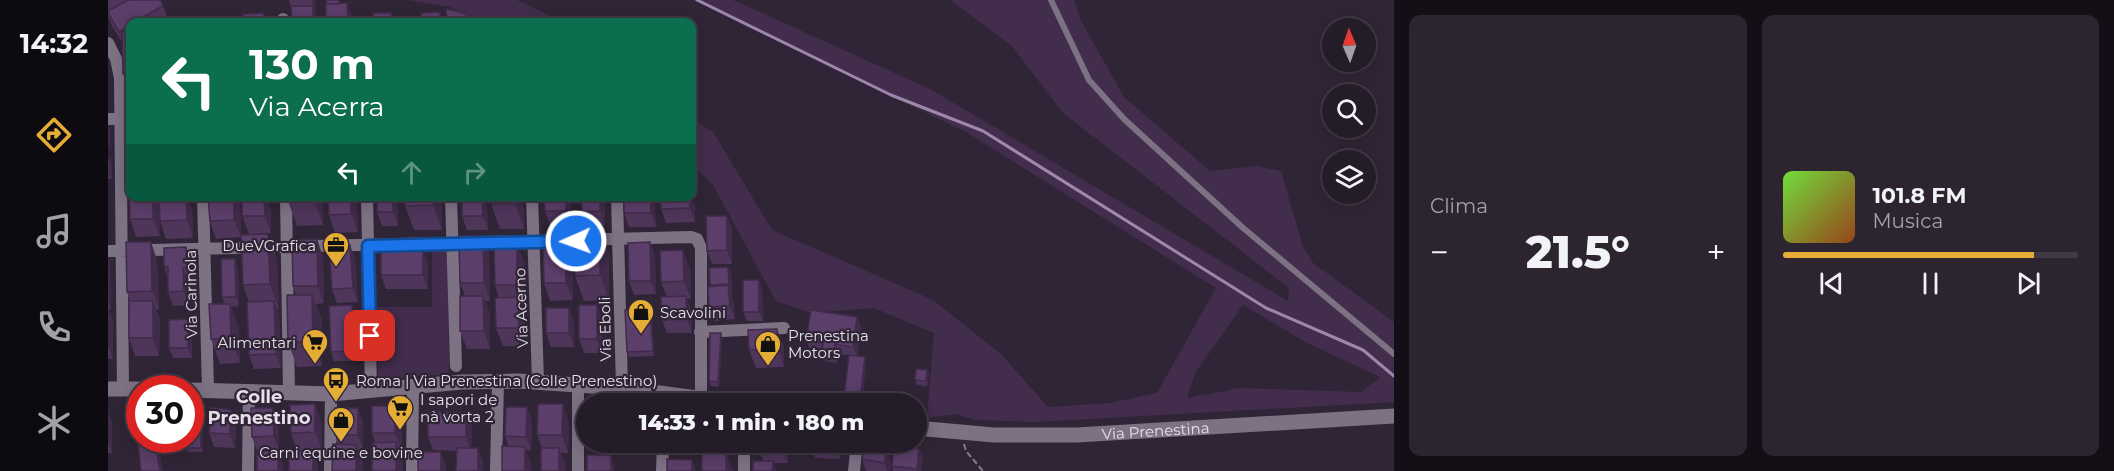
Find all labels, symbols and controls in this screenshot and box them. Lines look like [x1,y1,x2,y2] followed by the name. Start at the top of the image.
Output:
[1322,18,1376,72] north arrow
[1322,18,1376,204] map controls
[20,27,88,60] text: 14:32
[249,38,375,90] text: 130 m
[150,42,228,120] icon: left
[1322,84,1376,138] button: search
[249,90,384,123] text: Via Acerra
[33,114,75,156] icon: directions
[1322,150,1376,204] button: layers
[332,156,365,189] icon: left
[395,156,428,189] icon: ahead
[458,156,491,189] icon: right
[1873,182,1966,209] text: 101.8 FM
[1430,194,1488,218] text: Clima
[544,209,608,273] position arrow
[1873,209,1943,233] text: Musica
[33,210,75,252] icon: music
[1526,224,1630,279] text: 21.5°
[321,230,351,268] office icon: DueVGrafica
[1430,232,1449,272] text: −
[1707,232,1726,272] text: +
[222,236,316,255] place label: DueVGrafica
[181,249,201,339] street label: Via Carinola
[510,267,532,349] street label: Via Acerno
[1815,267,1848,300] icon: previous
[1914,267,1947,300] icon: pause
[2012,267,2045,300] icon: next
[595,296,615,362] street label: Via Eboli
[626,297,656,335] shop icon: Scavolini
[660,303,726,322] place label: Scavolini
[33,306,75,348] icon: phone
[344,310,395,361] pin
[353,319,386,352] icon: arrive
[788,326,869,362] place label: Prenestina Motors
[300,327,330,365] supermarket icon: Alimentari
[753,329,783,367] shop icon: Prenestina Motors
[217,333,296,352] place label: Alimentari
[321,365,351,403] bus stop icon: Roma | Via Prenestina (Colle Prenestino)
[356,371,657,390] place label: Roma | Via Prenestina (Colle Prenestino)
[126,375,204,453] speed limit sign: 30
[208,386,311,429] district label: Colle Prenestino
[420,390,497,426] place label: I sapori de nà vorta 2
[385,393,415,431] supermarket icon: I sapori de nà vorta 2
[33,402,75,444] icon: climate
[326,405,356,443] shop icon: Carni equine e bovine
[639,409,864,436] text: 14:33 · 1 min · 180 m
[1101,418,1210,443] street label: Via Prenestina
[259,443,423,462] place label: Carni equine e bovine

